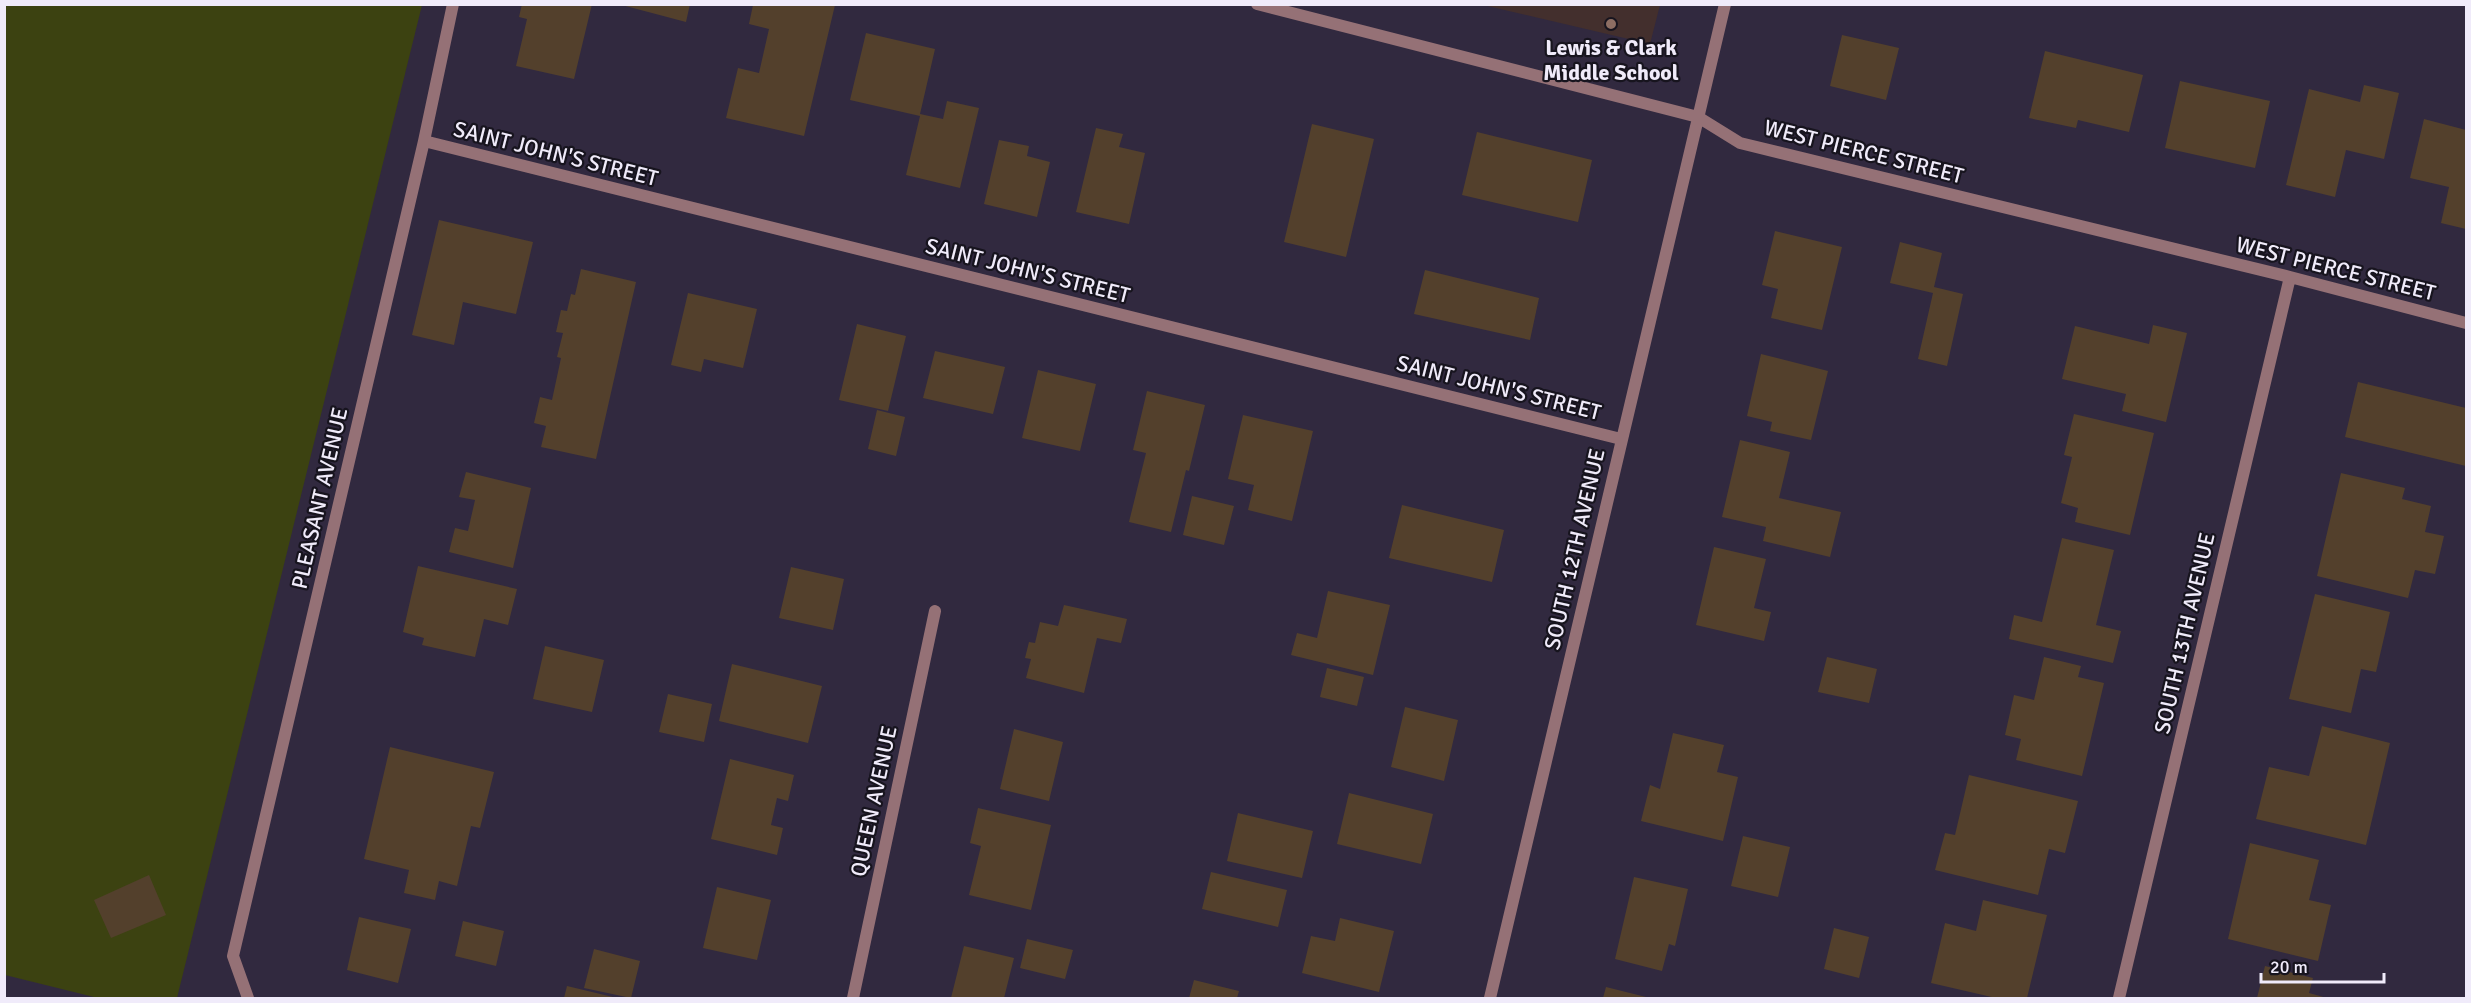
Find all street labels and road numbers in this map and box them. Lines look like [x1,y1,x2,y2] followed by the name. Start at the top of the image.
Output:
[1761,114,1967,189] street label: WEST PIERCE STREET
[451,115,661,192] street label: SAINT JOHN'S STREET
[2233,231,2439,306] street label: WEST PIERCE STREET
[923,232,1133,309] street label: SAINT JOHN'S STREET
[1394,349,1604,426] street label: SAINT JOHN'S STREET
[285,405,354,592] street label: PLEASANT AVENUE
[1538,446,1611,652] street label: SOUTH 12TH AVENUE
[2148,530,2221,736] street label: SOUTH 13TH AVENUE
[844,723,903,879] street label: QUEEN AVENUE

